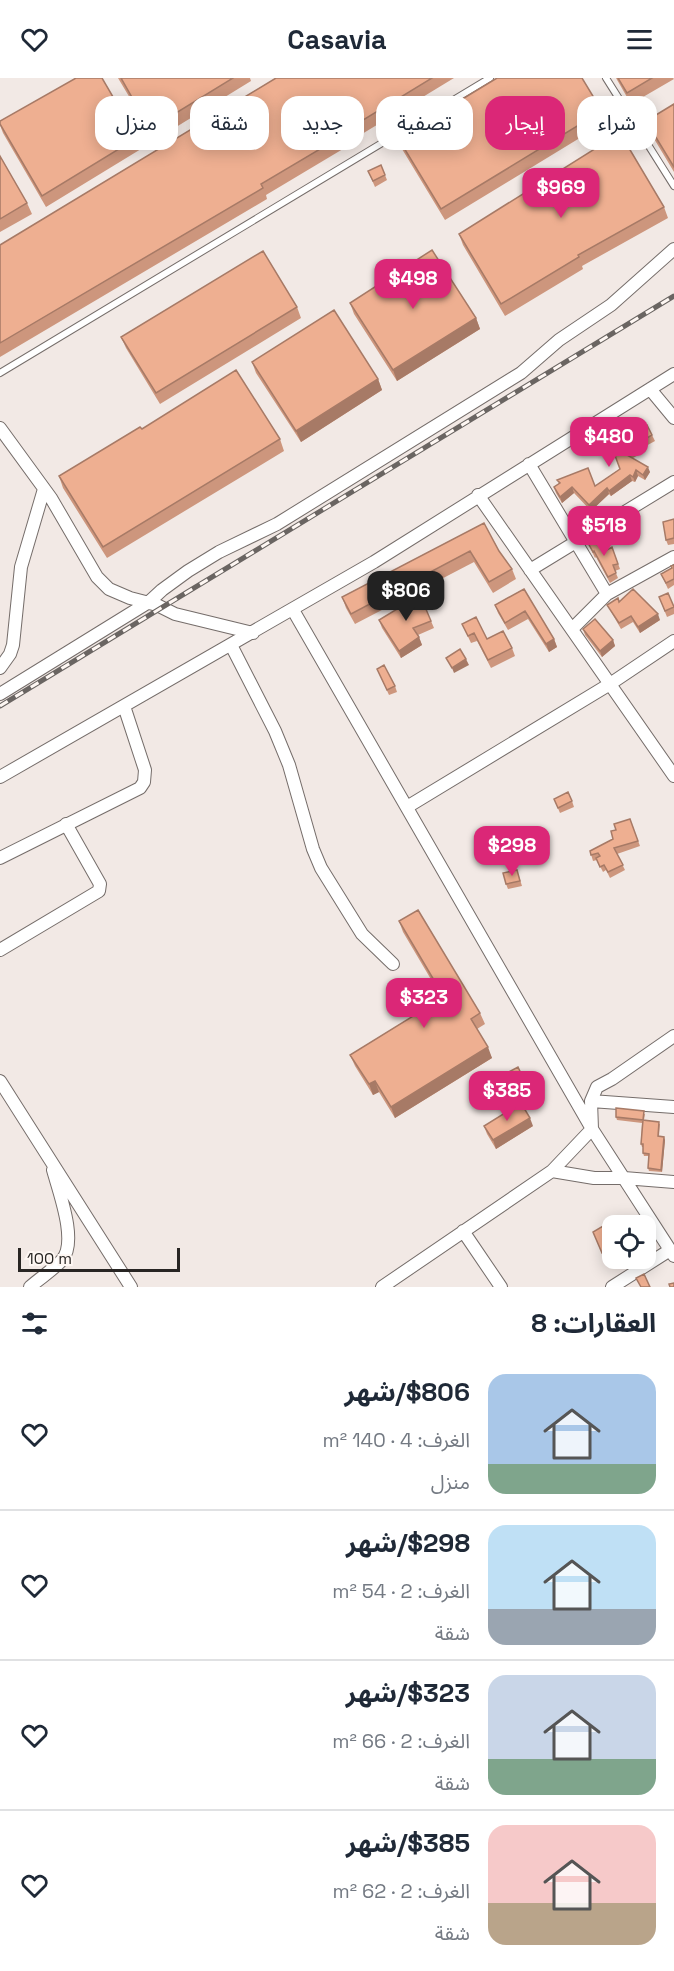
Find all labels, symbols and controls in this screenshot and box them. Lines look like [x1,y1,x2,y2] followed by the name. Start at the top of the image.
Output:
[287,22,387,57] text: Casavia
[18,23,51,56] icon: heart
[623,23,656,56] icon: menu
[95,96,178,150] chip: منزل
[190,96,269,150] chip: شقة
[281,96,364,150] chip: جديد
[376,96,473,150] chip: تصفية
[485,96,565,150] chip: إيجار
[577,96,657,150] chip: شراء
[525,168,597,219] pin: $969
[536,174,586,200] text: $969
[377,259,449,310] pin: $498
[388,265,438,291] text: $498
[573,417,645,468] pin: $480
[584,423,634,449] text: $480
[568,506,640,557] pin: $518
[582,512,626,538] text: $518
[370,571,442,622] pin: $806
[381,577,431,603] text: $806
[476,826,548,877] pin: $298
[488,832,536,858] text: $298
[388,978,460,1029] pin: $323
[400,984,448,1010] text: $323
[471,1071,543,1122] pin: $385
[483,1077,531,1103] text: $385
[602,1215,656,1269] map controls
[602,1215,656,1269] button: locate
[18,1245,180,1272] scale bar
[27,1248,72,1269] text: 100 m
[531,1306,656,1340] text: العقارات: 8
[18,1307,51,1340] icon: filters
[344,1375,470,1409] text: $806/شهر
[536,1398,608,1470] icon: home
[18,1418,51,1451] icon: heart
[323,1427,470,1453] text: الغرف: 4 · 140 m²
[431,1469,470,1495] text: منزل
[346,1526,470,1560] text: $298/شهر
[536,1549,608,1621] icon: home
[18,1569,51,1602] icon: heart
[332,1578,470,1604] text: الغرف: 2 · 54 m²
[435,1620,470,1646] text: شقة
[346,1676,470,1710] text: $323/شهر
[536,1699,608,1771] icon: home
[18,1719,51,1752] icon: heart
[332,1728,470,1754] text: الغرف: 2 · 66 m²
[435,1770,470,1796] text: شقة
[346,1826,470,1860] text: $385/شهر
[536,1849,608,1921] icon: home
[18,1869,51,1902] icon: heart
[332,1878,470,1904] text: الغرف: 2 · 62 m²
[435,1920,470,1946] text: شقة

